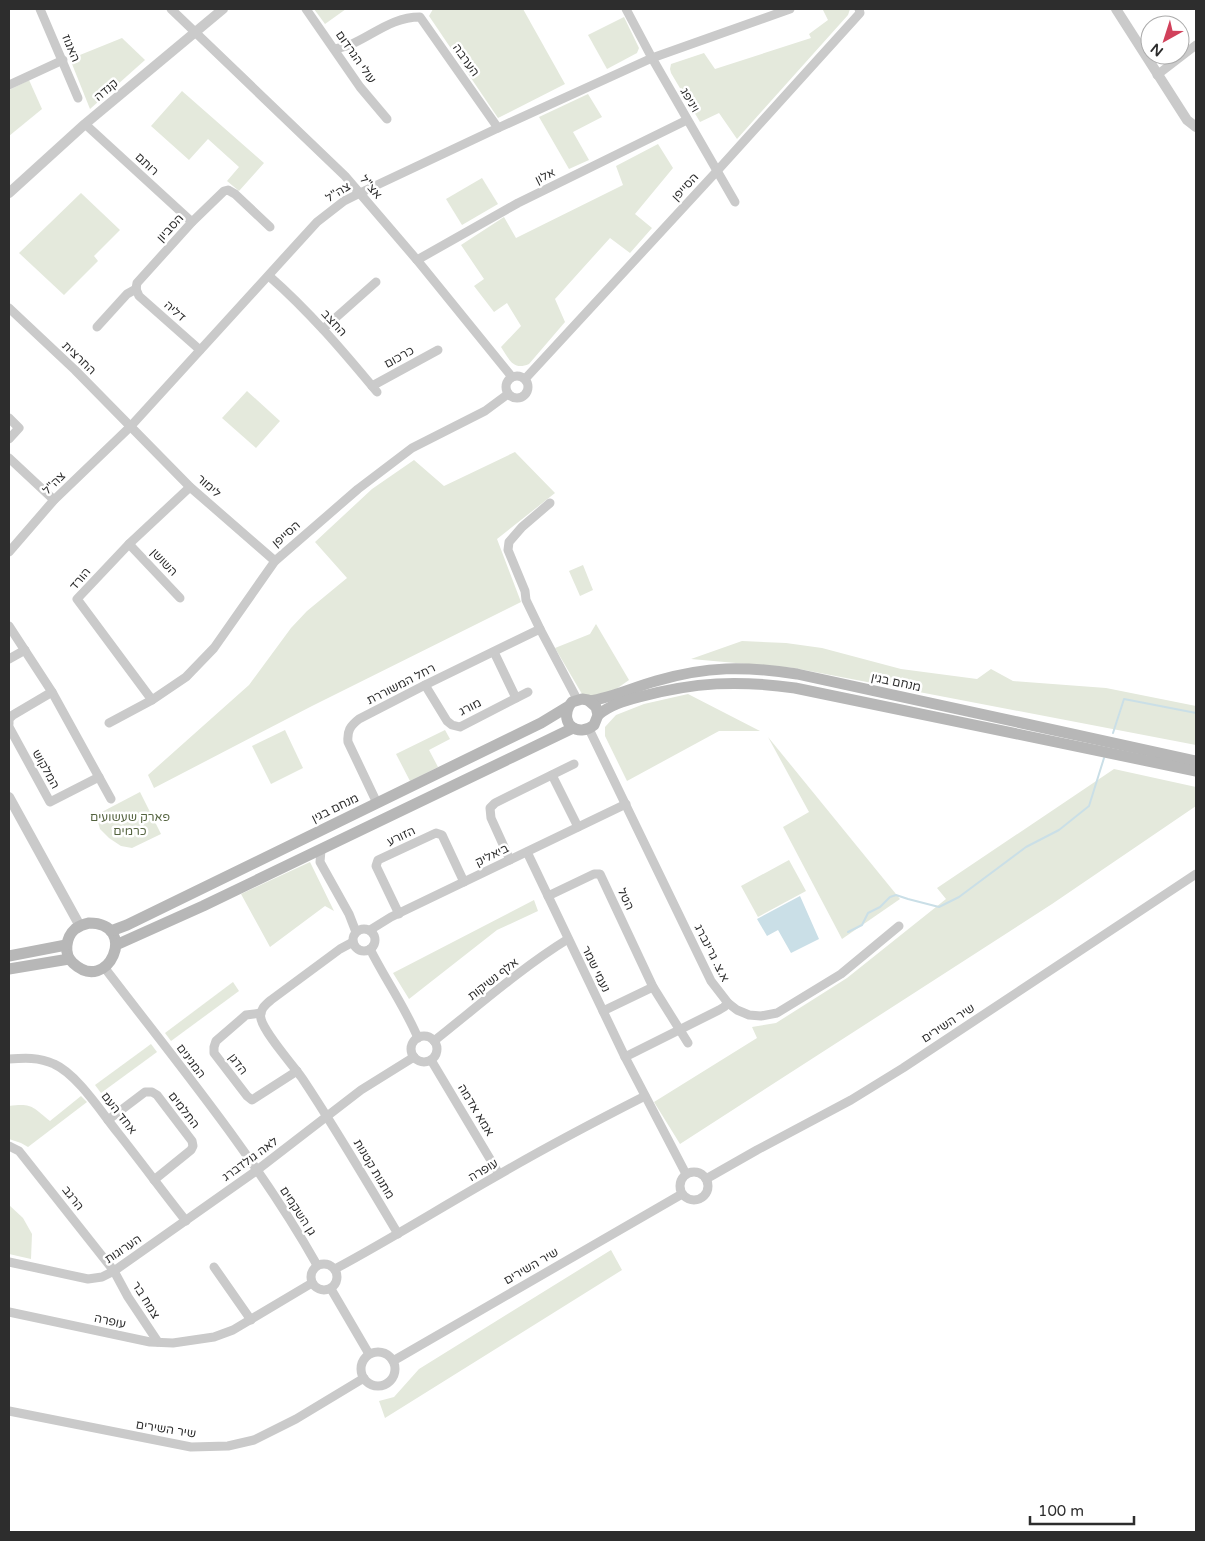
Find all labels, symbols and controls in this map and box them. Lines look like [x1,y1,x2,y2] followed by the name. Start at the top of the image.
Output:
[1140,15,1190,65] north arrow
[333,28,379,86] street label: עולי הגרדום
[59,32,83,64] street label: האגוז
[1147,40,1167,60] text: N
[450,41,482,79] street label: הערבה
[91,76,121,104] street label: קנדה
[677,85,703,115] street label: ויניפג
[132,150,162,178] street label: רותם
[533,165,558,187] street label: אלון
[669,170,701,204] street label: הסייפן
[357,172,385,202] street label: אצ"ל
[323,179,353,205] street label: צה"ל
[154,211,186,245] street label: הסביון
[161,298,189,324] street label: דליה
[318,307,350,339] street label: החצב
[59,339,99,377] street label: החרצית
[382,343,416,371] street label: כרכום
[40,469,68,497] street label: צה"ל
[194,471,224,501] street label: לימור
[269,518,303,550] street label: הסייפן
[147,545,181,579] street label: השושן
[67,565,93,593] street label: הורד
[364,661,438,707] street label: רחל המשוררת
[870,670,922,694] street label: מנחם בגין
[456,695,484,719] street label: מורג
[29,747,63,791] street label: המלקוש
[309,791,361,825] street label: מנחם בגין
[90,810,170,838] park label: פארק שעשועים כרמים
[385,823,417,849] street label: הזורע
[473,841,511,869] street label: ביאליק
[615,886,637,912] street label: הטל
[691,922,733,984] street label: א.צ. גרינברג
[579,943,613,995] street label: נעמי שמר
[465,955,521,1003] street label: אלף נשיקות
[919,1001,977,1045] street label: שיר השירים
[174,1041,208,1081] street label: המגינים
[226,1051,250,1077] street label: הדגן
[455,1081,497,1139] street label: אמא אדמה
[98,1089,140,1137] street label: אחד העם
[165,1089,203,1131] street label: התלמים
[219,1134,281,1184] street label: לאה גולדברג
[351,1137,397,1201] street label: מתנות קטנות
[466,1156,501,1184] street label: עופרה
[59,1183,87,1213] street label: הרגב
[277,1184,319,1238] street label: גן השקמים
[102,1232,144,1266] street label: הערוגות
[501,1245,561,1287] street label: שיר השירים
[129,1279,163,1321] street label: צמח בר
[93,1311,127,1331] street label: עופרה
[135,1417,197,1441] street label: שיר השירים
[1030,1494,1134,1526] scale bar
[1038,1502,1084,1520] text: 100 m

